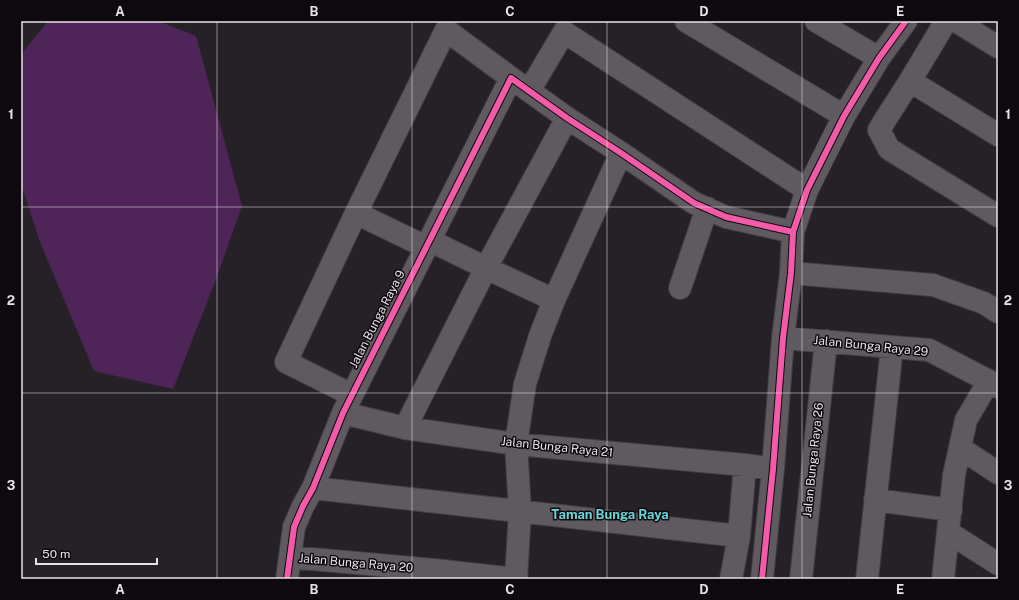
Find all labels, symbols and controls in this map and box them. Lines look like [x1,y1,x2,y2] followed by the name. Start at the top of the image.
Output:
[115,4,125,19] text: A
[310,4,319,19] text: B
[505,4,515,19] text: C
[699,4,709,19] text: D
[896,4,904,19] text: E
[8,107,14,122] text: 1
[1005,107,1011,122] text: 1
[346,268,408,370] street label: Jalan Bunga Raya 9
[7,293,15,308] text: 2
[1004,293,1012,308] text: 2
[813,333,929,359] street label: Jalan Bunga Raya 29
[800,402,826,518] street label: Jalan Bunga Raya 26
[500,434,614,460] street label: Jalan Bunga Raya 21
[7,478,16,493] text: 3
[1004,478,1013,493] text: 3
[551,507,669,522] district label: Taman Bunga Raya
[36,540,157,566] scale bar
[42,547,70,561] text: 50 m
[298,551,414,575] street label: Jalan Bunga Raya 20
[115,582,125,597] text: A
[310,582,319,597] text: B
[505,582,515,597] text: C
[699,582,709,597] text: D
[896,582,904,597] text: E

